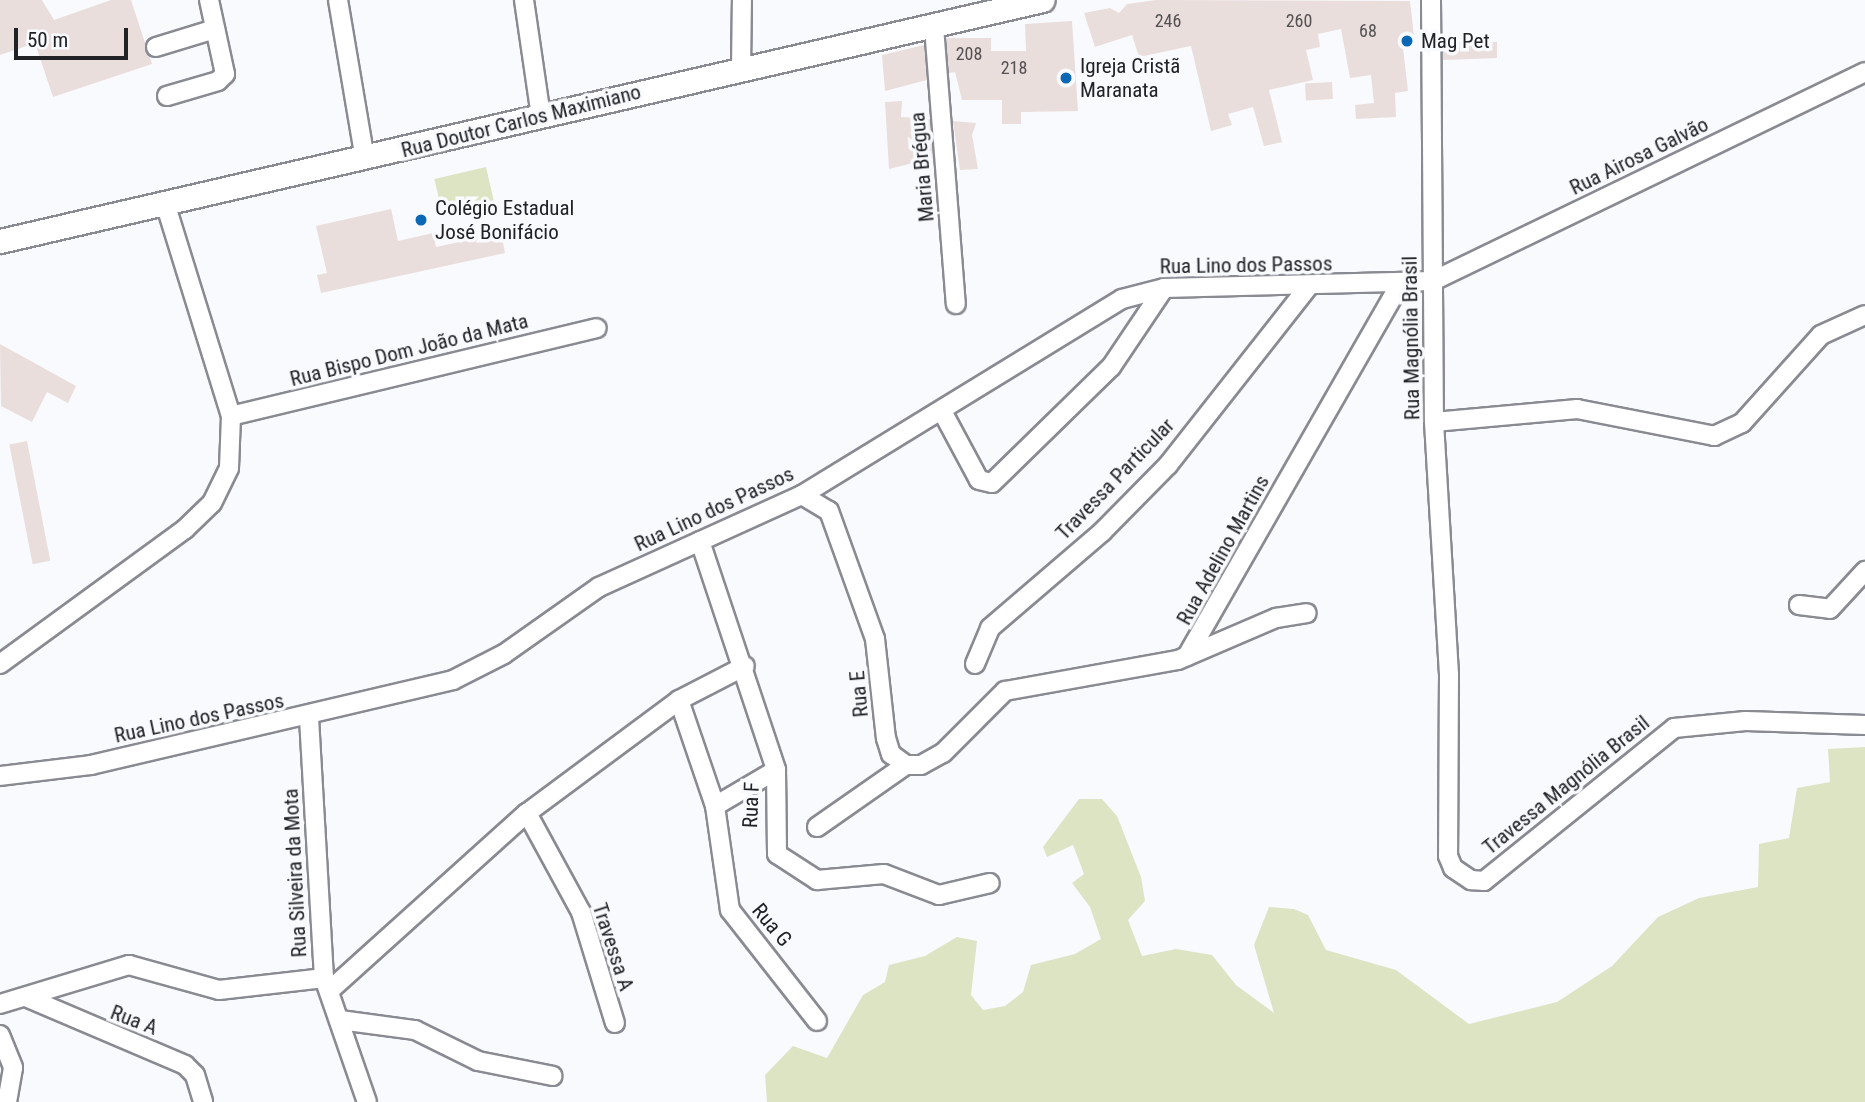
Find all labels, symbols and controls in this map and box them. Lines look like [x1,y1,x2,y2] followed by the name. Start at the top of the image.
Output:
[1155,10,1181,32] house number: 246
[1286,10,1312,32] house number: 260
[18,14,131,58] scale bar
[1359,20,1377,42] house number: 68
[27,28,68,52] text: 50 m
[1421,28,1490,54] place label: Mag Pet
[1399,33,1415,49] marker: Mag Pet
[956,43,982,65] house number: 208
[1080,53,1180,103] place label: Igreja Cristã Maranata
[1001,57,1027,79] house number: 218
[1058,70,1074,86] marker: Igreja Cristã Maranata
[399,79,643,163] street label: Rua Doutor Carlos Maximiano
[905,111,939,223] street label: Maria Brégua
[1566,112,1712,200] street label: Rua Airosa Galvão
[435,195,574,245] place label: Colégio Estadual José Bonifácio
[413,212,429,228] marker: Colégio Estadual José Bonifácio
[1159,251,1333,279] street label: Rua Lino dos Passos
[1397,256,1425,420] street label: Rua Magnólia Brasil
[287,308,531,392] street label: Rua Bispo Dom João da Mata
[1051,413,1179,545] street label: Travessa Particular
[630,461,798,557] street label: Rua Lino dos Passos
[1171,471,1275,629] street label: Rua Adelino Martins
[844,670,874,718] street label: Rua E
[112,688,286,748] street label: Rua Lino dos Passos
[1478,710,1654,860] street label: Travessa Magnólia Brasil
[738,781,764,829] street label: Rua F
[278,788,312,958] street label: Rua Silveira da Mota
[747,898,797,952] street label: Rua G
[587,900,639,994] street label: Travessa A
[107,1000,161,1040] street label: Rua A

